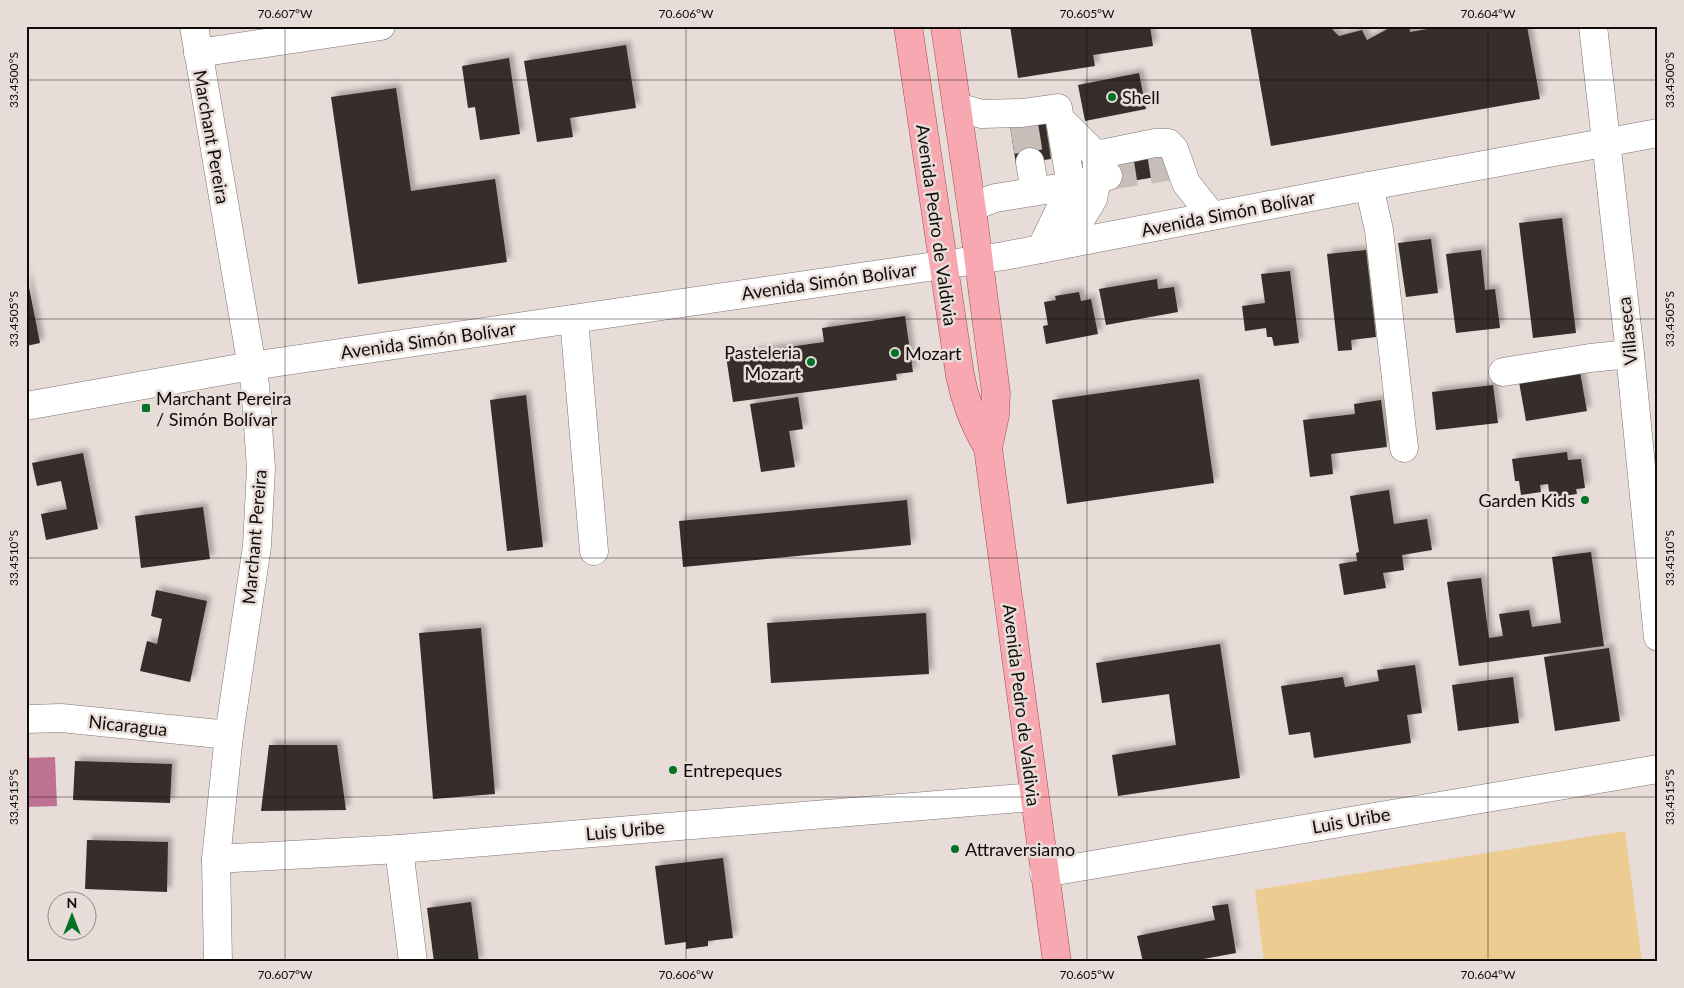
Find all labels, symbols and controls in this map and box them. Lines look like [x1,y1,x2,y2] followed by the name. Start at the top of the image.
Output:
[257,6,313,21] text: 70.607°W
[658,6,714,21] text: 70.606°W
[1059,6,1115,21] text: 70.605°W
[1460,6,1516,21] text: 70.604°W
[6,52,21,108] text: 33.4500°S
[1662,52,1677,108] text: 33.4500°S
[189,68,235,206] street label: Marchant Pereira
[1122,86,1160,108] place label: Shell
[1106,91,1118,103] marker: Shell
[912,123,962,327] street label: Avenida Pedro de Valdivia
[1139,185,1317,241] street label: Avenida Simón Bolívar
[740,258,918,304] street label: Avenida Simón Bolívar
[6,291,21,347] text: 33.4505°S
[1662,291,1677,347] text: 33.4505°S
[1612,296,1642,366] street label: Villaseca
[339,317,517,363] street label: Avenida Simón Bolívar
[724,341,802,384] place label: Pasteleria Mozart
[905,342,962,364] place label: Mozart
[889,347,901,359] marker: Mozart
[805,356,817,368] marker: Pasteleria Mozart
[156,387,291,430] place label: Marchant Pereira / Simón Bolívar
[140,402,152,414] marker: Marchant Pereira / Simón Bolívar
[237,469,271,605] street label: Marchant Pereira
[1478,489,1575,511] place label: Garden Kids
[1579,494,1591,506] marker: Garden Kids
[6,530,21,586] text: 33.4510°S
[1662,530,1677,586] text: 33.4510°S
[999,603,1045,807] street label: Avenida Pedro de Valdivia
[87,710,169,740] street label: Nicaragua
[683,759,782,781] place label: Entrepeques
[667,764,679,776] marker: Entrepeques
[6,769,21,825] text: 33.4515°S
[1662,769,1677,825] text: 33.4515°S
[1310,802,1392,838] street label: Luis Uribe
[585,816,665,844] street label: Luis Uribe
[965,838,1075,860] place label: Attraversiamo
[949,843,961,855] marker: Attraversiamo
[48,890,98,940] north arrow
[67,894,77,911] text: N
[257,967,313,982] text: 70.607°W
[658,967,714,982] text: 70.606°W
[1059,967,1115,982] text: 70.605°W
[1460,967,1516,982] text: 70.604°W

